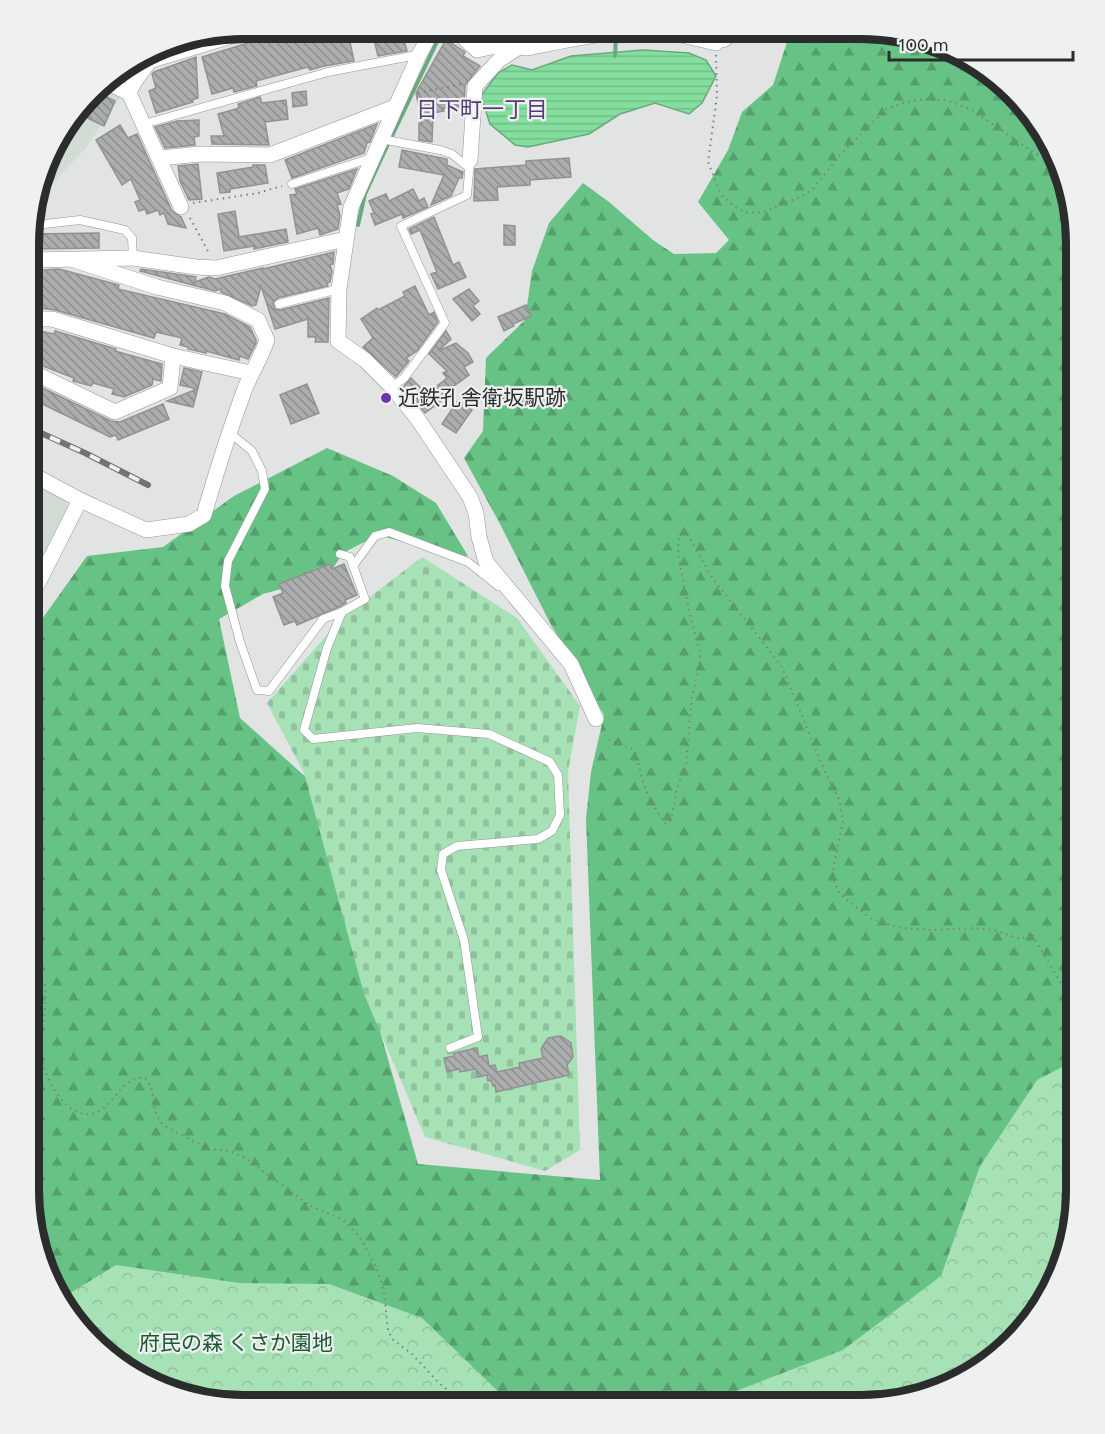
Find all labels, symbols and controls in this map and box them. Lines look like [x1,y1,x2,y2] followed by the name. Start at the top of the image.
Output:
[889,24,1074,62] scale bar
[898,34,948,56] text: 100 m
[416,96,548,123] district label: 日下町一丁目
[398,385,566,410] place label: 近鉄孔舎衛坂駅跡
[379,391,393,405] marker: 近鉄孔舎衛坂駅跡
[139,1330,333,1355] park label: 府民の森 くさか園地

